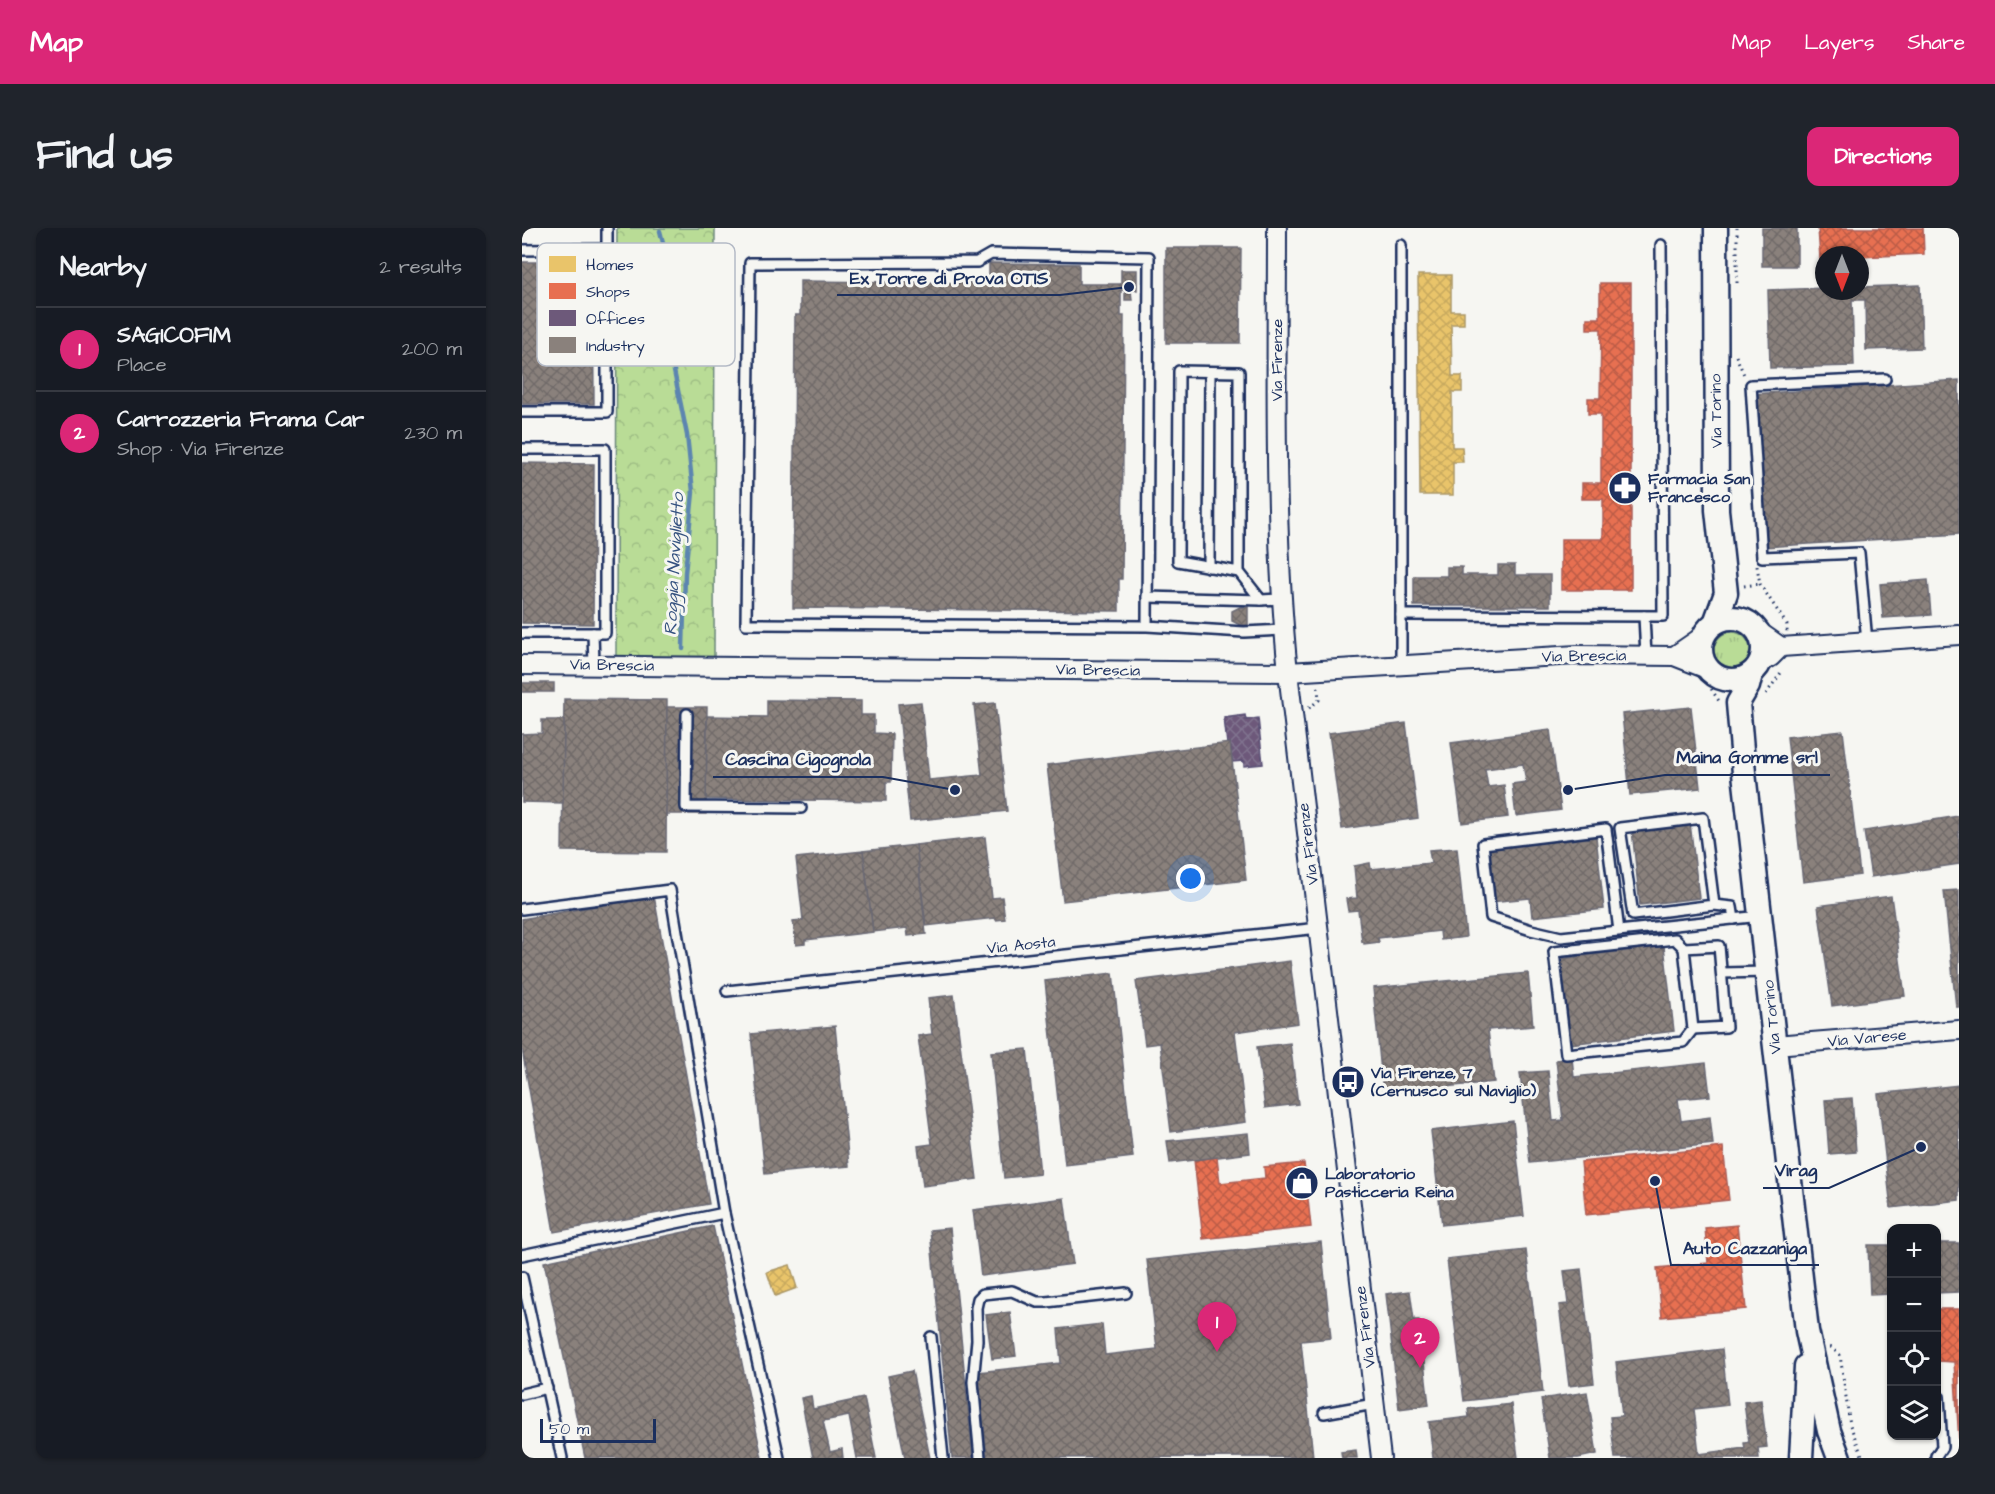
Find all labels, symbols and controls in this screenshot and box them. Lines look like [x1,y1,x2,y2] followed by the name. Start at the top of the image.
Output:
[30,23,83,62] text: Map
[1731,28,1771,57] text: Map
[1804,28,1874,57] text: Layers
[1907,28,1965,57] text: Share
[36,127,173,185] text: Find us
[1807,127,1959,186] button: Directions
[537,243,735,366] legend
[1815,246,1869,300] north arrow
[60,249,147,285] text: Nearby
[379,253,462,281] text: 2 results
[586,254,634,276] text: Homes
[837,259,1060,295] callout: Ex Torre di Prova OTIS
[850,266,1049,291] text: Ex Torre di Prova OTIS
[586,281,630,303] text: Shops
[586,308,645,330] text: Offices
[1266,318,1288,401] street label: Via Firenze
[117,320,231,351] text: SAGICOFIM
[78,335,81,363] text: 1
[402,335,462,363] text: 200 m
[586,335,645,358] text: Industry
[117,351,167,379] text: Place
[1704,374,1728,448] street label: Via Torino
[117,404,364,435] text: Carrozzeria Frama Car
[74,419,85,447] text: 2
[404,419,462,447] text: 230 m
[117,435,284,463] text: Shop · Via Firenze
[1648,468,1750,508] place label: Farmacia San Francesco
[1607,470,1643,506] pharmacy icon: Farmacia San Francesco
[658,490,691,636] water label: Roggia Naviglietto
[1542,644,1626,668] street label: Via Brescia
[570,653,654,677] street label: Via Brescia
[1056,658,1140,682] street label: Via Brescia
[1665,739,1830,775] callout: Maina Gomme srl
[713,741,883,777] callout: Cascina Cigognola
[1676,745,1818,770] text: Maina Gomme srl
[725,747,872,773] text: Cascina Cigognola
[1292,801,1324,886] street label: Via Firenze
[1176,864,1205,893] your location
[986,930,1056,960] street label: Via Aosta
[1757,979,1787,1055] street label: Via Torino
[1827,1024,1908,1052] street label: Via Varese
[1370,1062,1536,1104] place label: Via Firenze, 7 (Cernusco sul Naviglio)
[1330,1064,1366,1100] bus stop icon: Via Firenze, 7 (Cernusco sul Naviglio)
[1763,1152,1829,1188] callout: Virag
[1774,1158,1818,1184] text: Virag
[1325,1163,1454,1203] place label: Laboratorio Pasticceria Reina
[1284,1165,1320,1201] shop icon: Laboratorio Pasticceria Reina
[1887,1224,1941,1440] map controls
[1887,1224,1941,1278] button: +
[1671,1229,1819,1265] callout: Auto Cazzaniga
[1683,1236,1808,1262] text: Auto Cazzaniga
[1887,1278,1941,1332] button: −
[1349,1284,1381,1369] street label: Via Firenze
[1198,1302,1236,1352] pin: 1
[1400,1318,1440,1368] pin: 2
[1887,1332,1941,1386] button: locate
[1887,1386,1941,1440] button: layers
[540,1416,656,1444] scale bar
[549,1418,589,1440] text: 50 m

